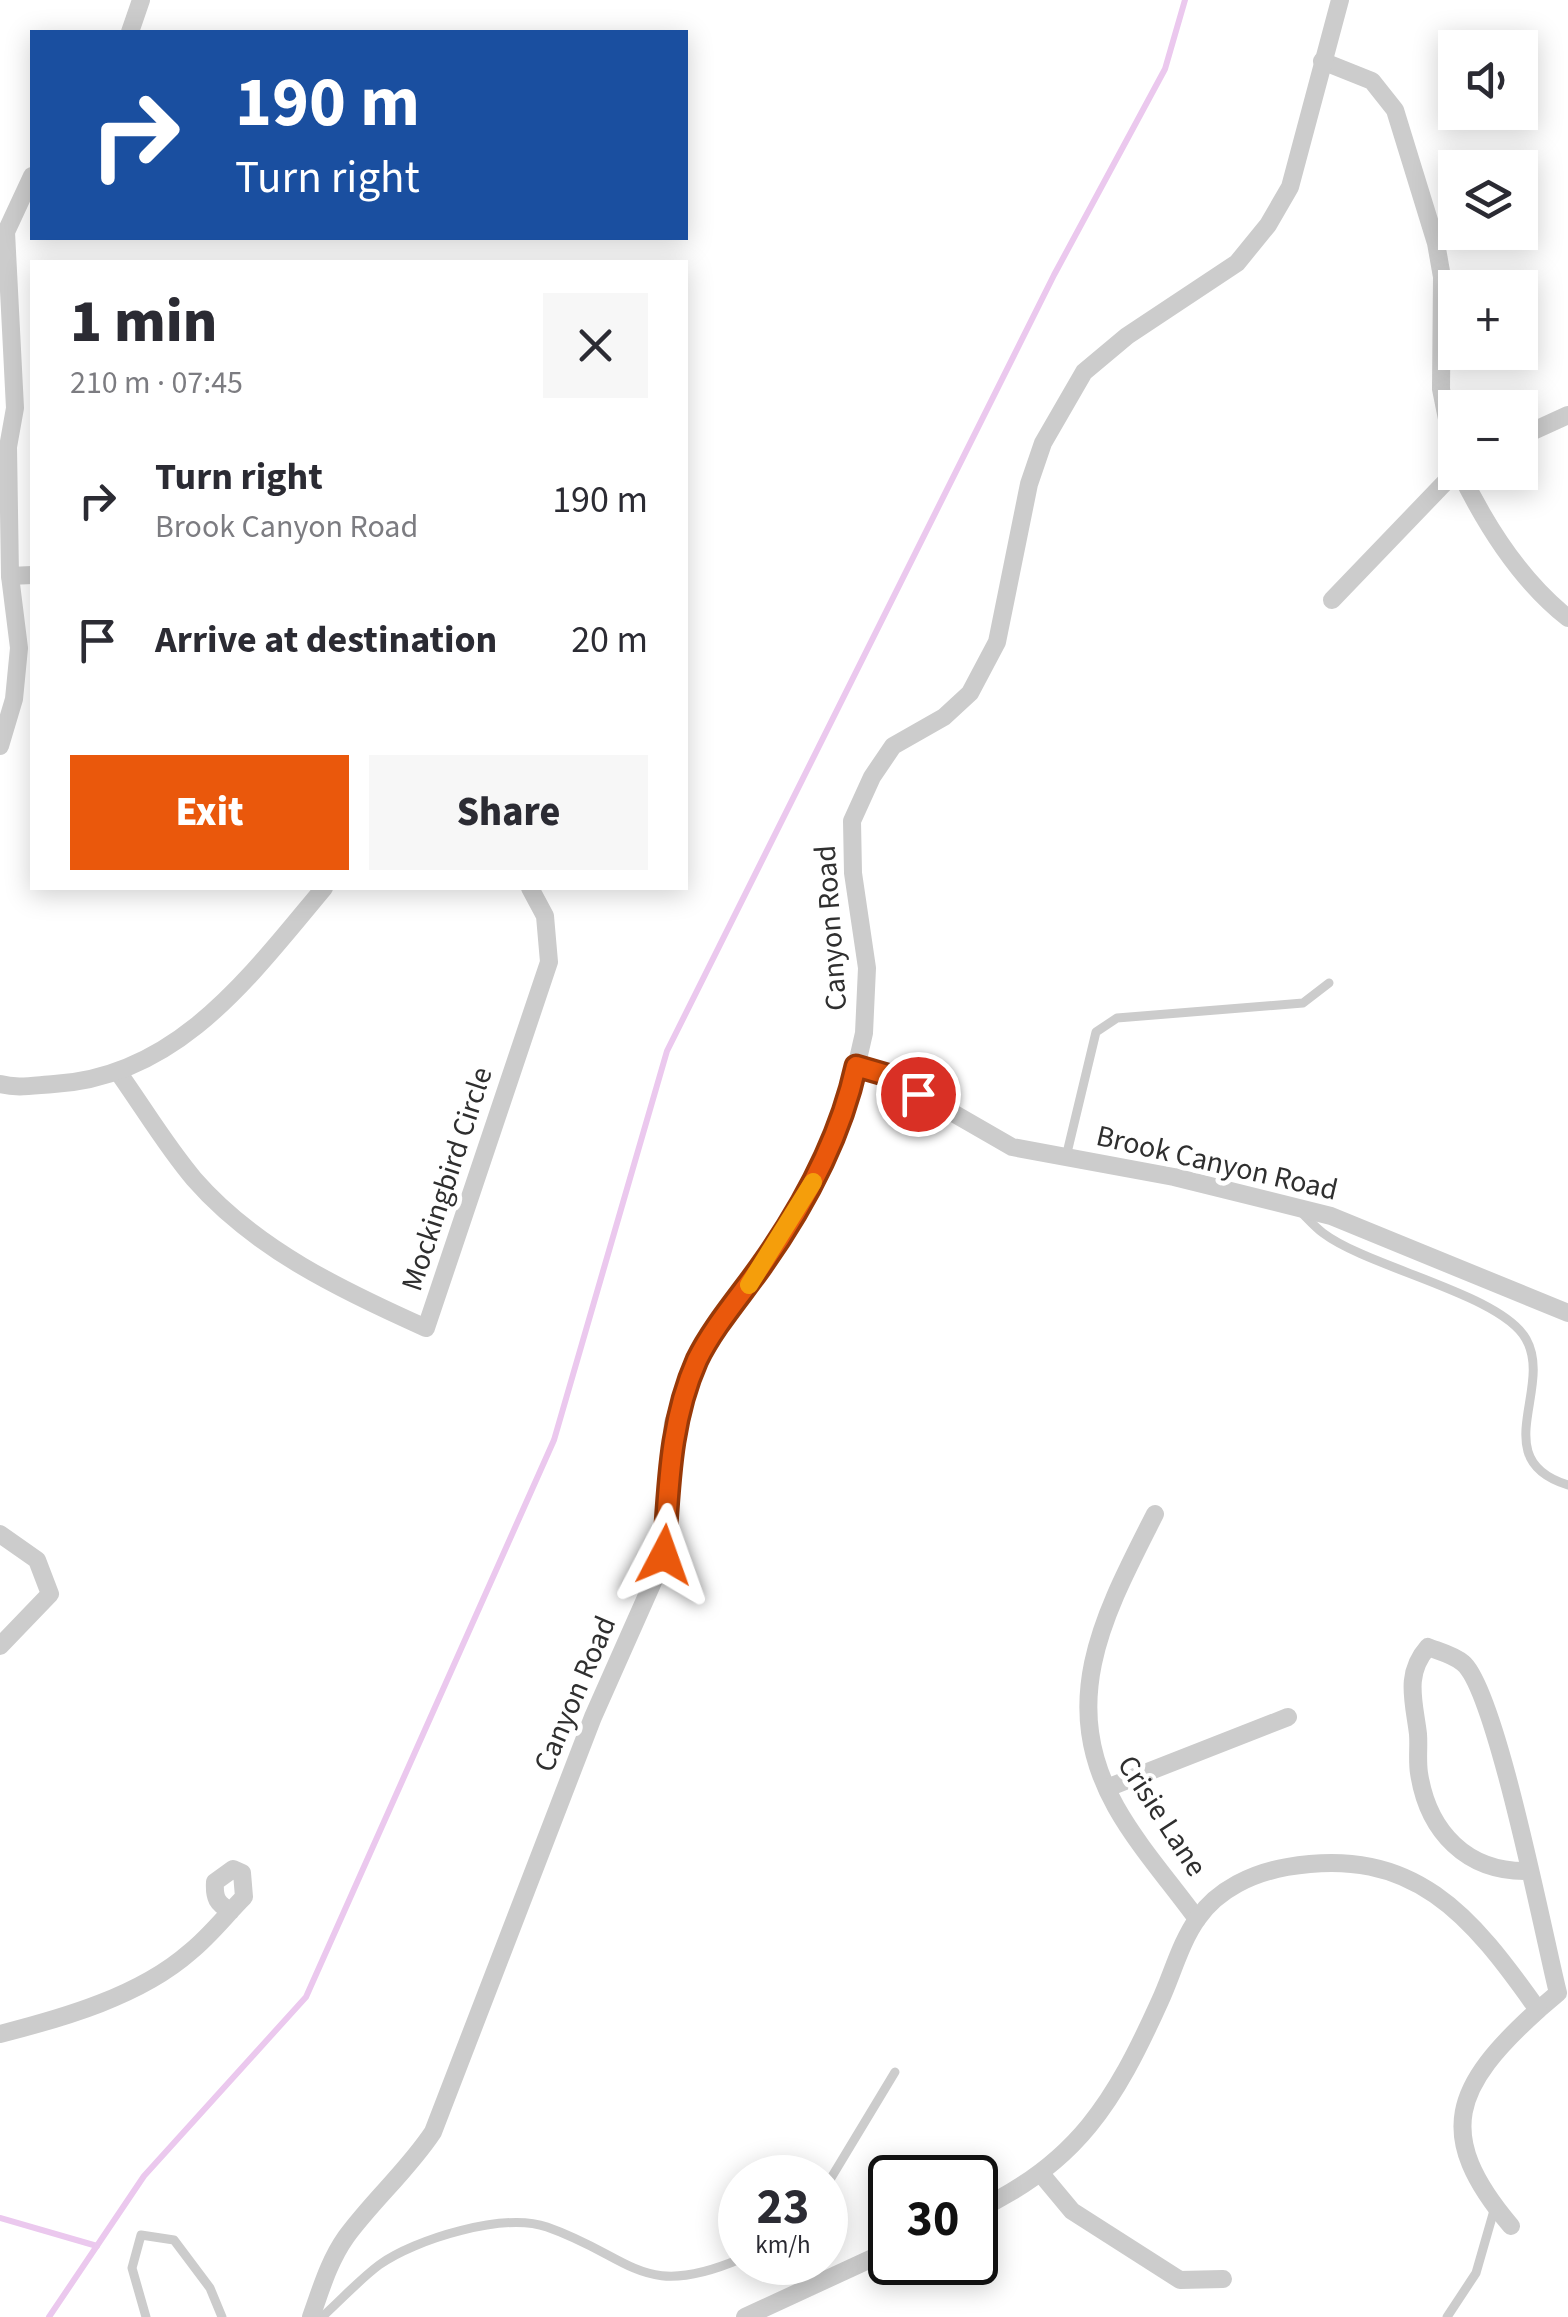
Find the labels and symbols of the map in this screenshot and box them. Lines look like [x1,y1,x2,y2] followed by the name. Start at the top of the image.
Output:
[804,844,858,1012] street label: Canyon Road
[876,1052,961,1137] pin
[391,1062,503,1296] street label: Mockingbird Circle
[1092,1114,1342,1212] street label: Brook Canyon Road
[612,1503,716,1607] position arrow
[523,1609,627,1779] street label: Canyon Road
[1107,1747,1217,1885] street label: Crisie Lane
[868,2155,998,2285] speed limit sign: 30

